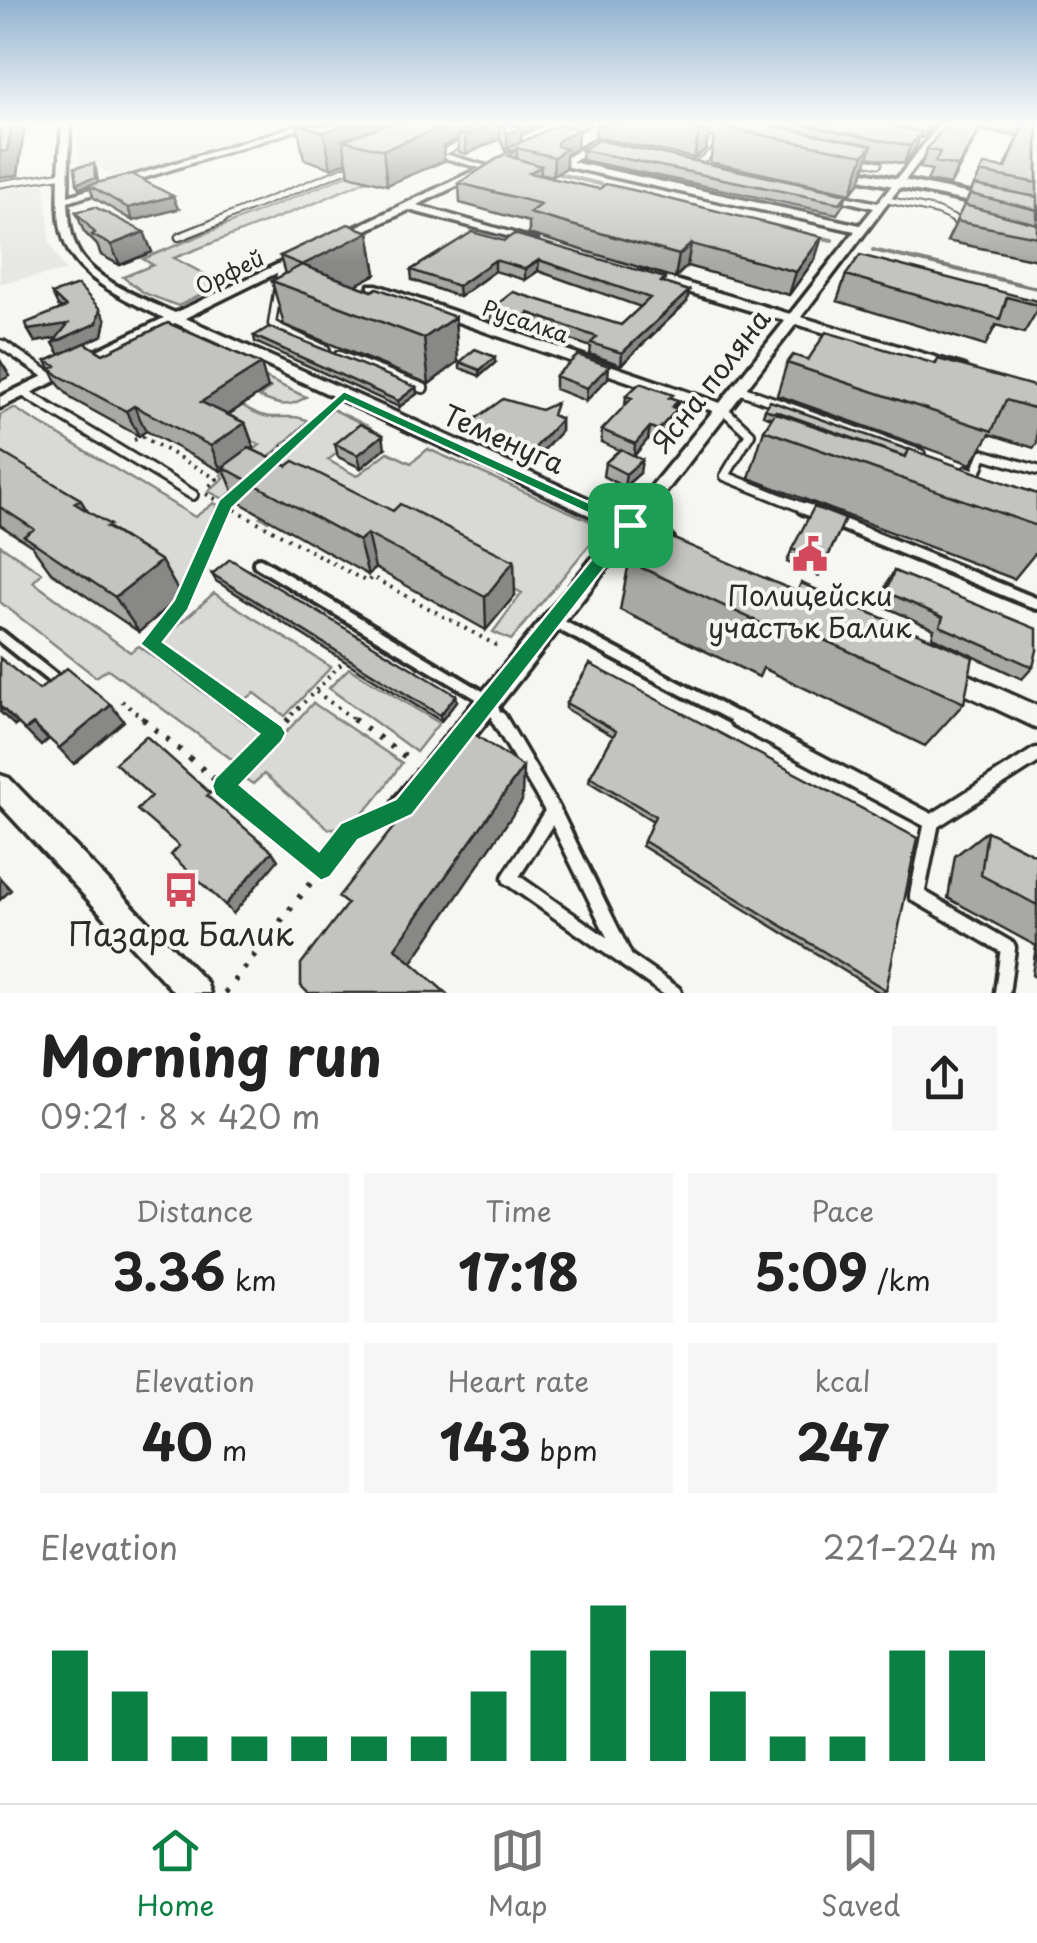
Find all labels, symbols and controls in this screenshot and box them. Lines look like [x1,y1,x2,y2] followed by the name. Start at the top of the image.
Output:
[189,240,269,302] street label: Орфей
[479,290,574,350] street label: Русалка
[640,298,781,461] street label: Ясна поляна
[436,392,572,484] street label: Теменуга
[588,483,673,568] pin
[603,498,658,553] icon: arrive
[791,535,829,573] public building icon: Полицейски участък Балик
[708,573,912,648] place label: Полицейски участък Балик
[162,871,200,909] bus stop icon: Пазара Балик
[68,909,294,957] place label: Пазара Балик
[40,1013,382,1096] text: Morning run
[892,1026,997,1131] button: share
[40,1092,320,1140] text: 09:21 · 8 × 420 m
[136,1189,253,1232] text: Distance
[485,1189,552,1232] text: Time
[811,1189,874,1232] text: Pace
[112,1232,226,1308] text: 3.36
[458,1232,579,1308] text: 17:18
[754,1232,868,1308] text: 5:09
[226,1258,277,1301] text: km
[868,1258,931,1301] text: /km
[134,1359,255,1402] text: Elevation
[448,1359,589,1402] text: Heart rate
[815,1359,870,1402] text: kcal
[142,1402,213,1478] text: 40
[439,1402,531,1478] text: 143
[796,1402,889,1478] text: 247
[213,1428,247,1471] text: m
[531,1428,598,1471] text: bpm
[40,1523,178,1571] text: Elevation
[823,1523,997,1571] text: 221–224 m
[137,1823,214,1926] tab: Home
[488,1823,548,1926] tab: Map
[821,1823,900,1926] tab: Saved

